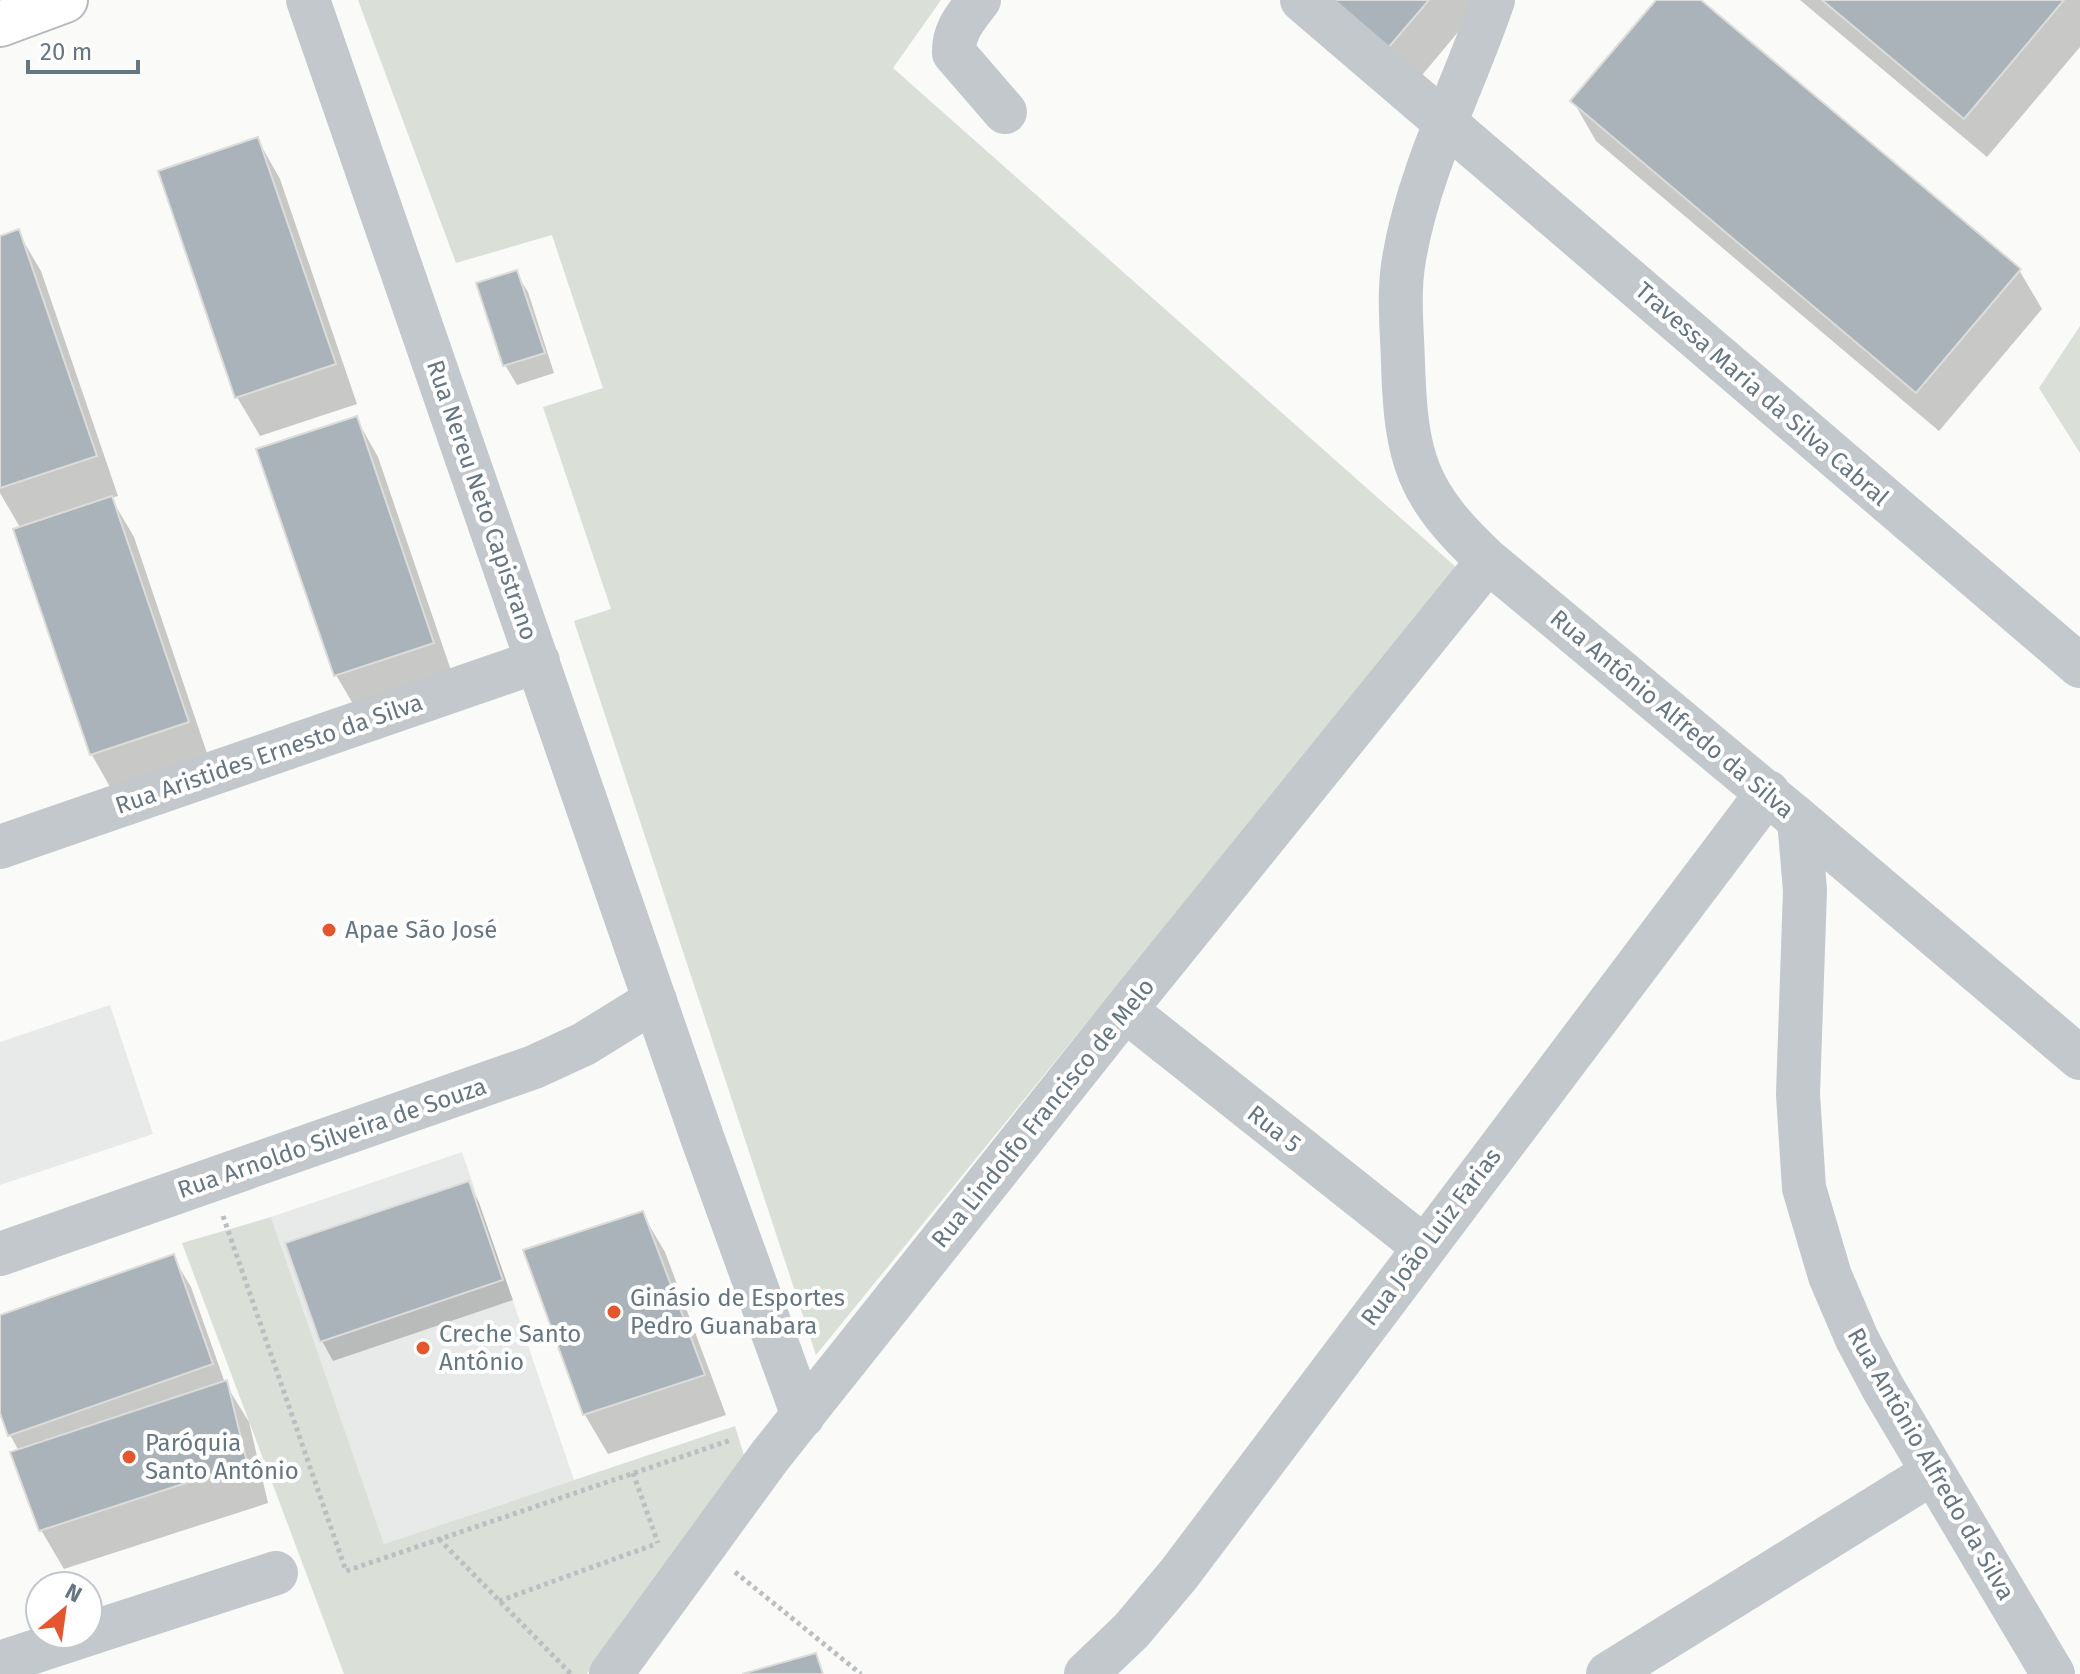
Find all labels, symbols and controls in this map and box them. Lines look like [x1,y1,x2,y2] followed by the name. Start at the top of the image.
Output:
[28,24,138,74] scale bar
[40,38,92,66] text: 20 m
[1630,276,1894,512] street label: Travessa Maria da Silva Cabral
[421,356,543,644] street label: Rua Nereu Neto Capistrano
[1545,604,1799,824] street label: Rua Antônio Alfredo da Silva
[112,688,426,820] street label: Rua Aristides Ernesto da Silva
[345,916,497,944] place label: Apae São José
[320,921,338,939] marker: Apae São José
[926,973,1160,1253] street label: Rua Lindolfo Francisco de Melo
[174,1072,490,1204] street label: Rua Arnoldo Silveira de Souza
[1242,1100,1306,1158] street label: Rua 5
[1355,1143,1507,1331] street label: Rua João Luiz Farias
[630,1284,845,1340] place label: Ginásio de Esportes Pedro Guanabara
[605,1303,623,1321] marker: Ginásio de Esportes Pedro Guanabara
[439,1320,581,1376] place label: Creche Santo Antônio
[1842,1323,2020,1605] street label: Rua Antônio Alfredo da Silva
[414,1339,432,1357] marker: Creche Santo Antônio
[145,1429,299,1485] place label: Paróquia Santo Antônio
[120,1448,138,1466] marker: Paróquia Santo Antônio
[24,1570,104,1650] north arrow
[61,1578,86,1608] text: N

